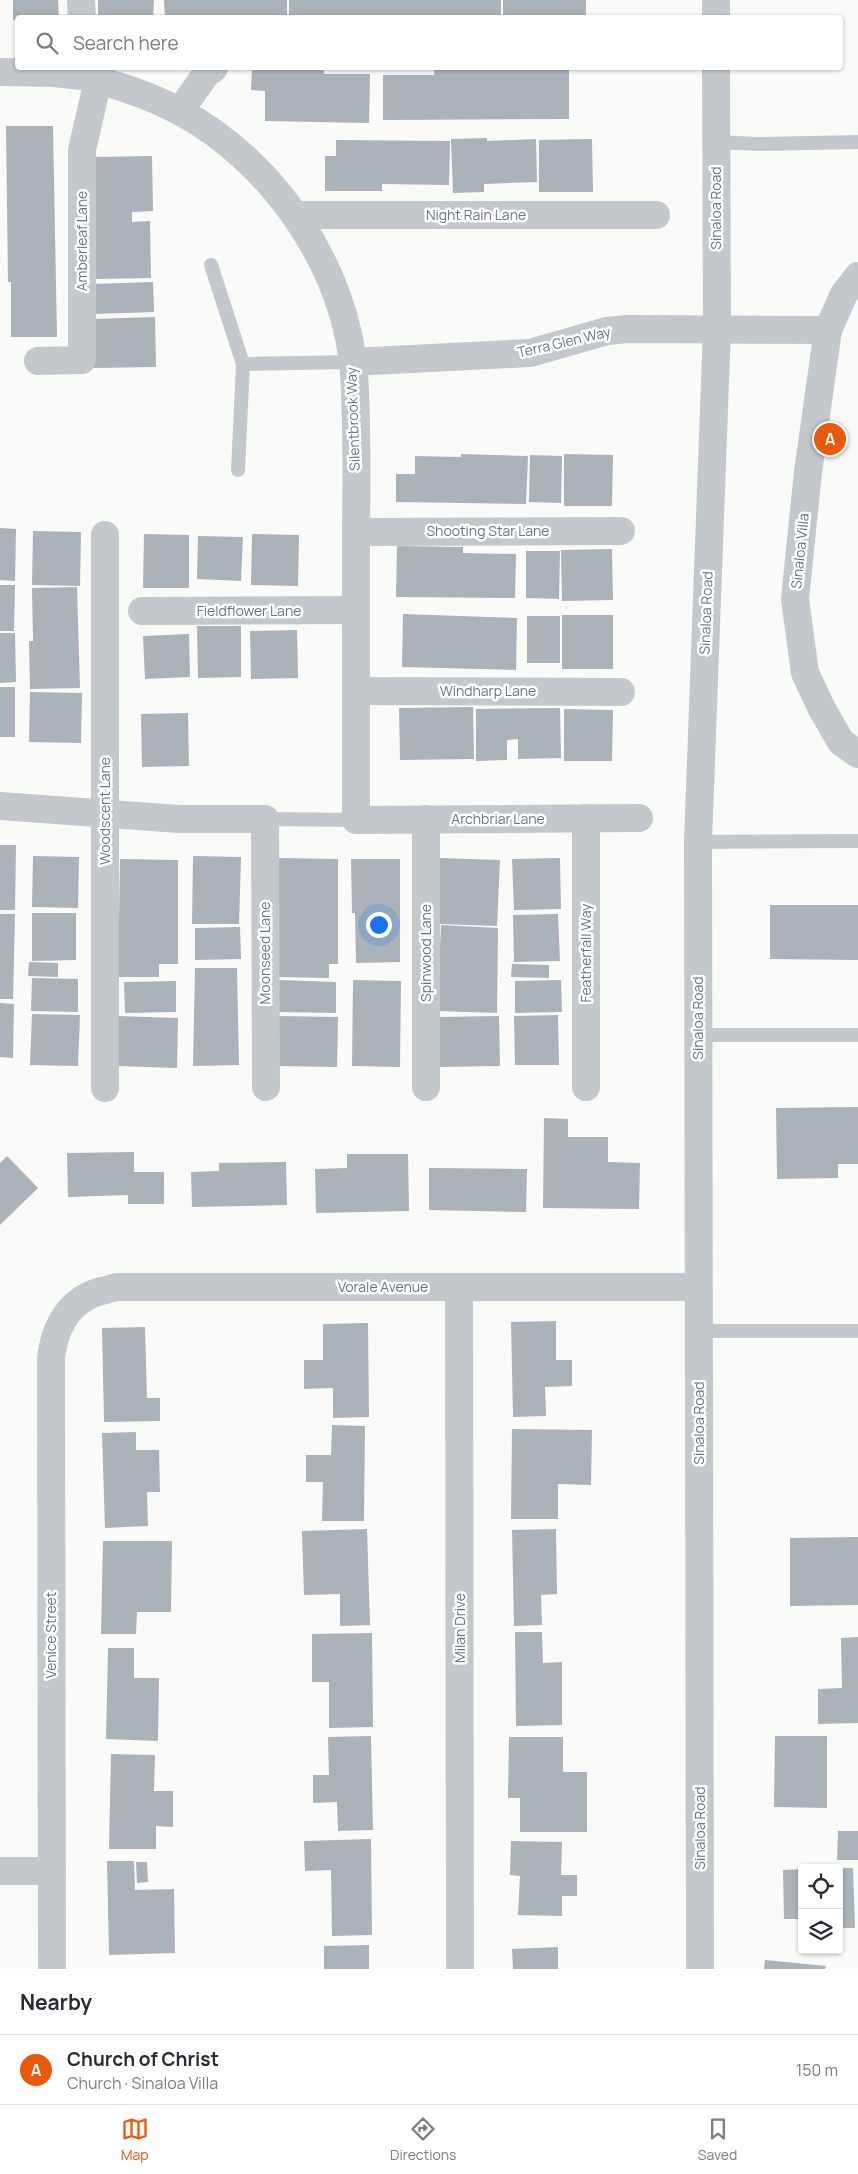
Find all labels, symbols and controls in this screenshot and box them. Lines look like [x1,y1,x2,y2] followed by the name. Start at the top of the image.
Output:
[15,15,843,70] search box
[33,29,61,57] icon: search
[73,30,179,56] text: Search here
[706,166,725,250] street label: Sinaloa Road
[72,191,91,291] street label: Amberleaf Lane
[426,205,526,224] street label: Night Rain Lane
[515,321,613,361] street label: Terra Glen Way
[341,366,364,471] street label: Silentbrook Way
[814,420,846,458] pin: A
[786,512,813,590] street label: Sinaloa Villa
[426,521,550,540] street label: Shooting Star Lane
[695,571,716,655] street label: Sinaloa Road
[197,601,301,620] street label: Fieldflower Lane
[440,681,536,700] street label: Windharp Lane
[95,757,114,865] street label: Woodscent Lane
[451,809,545,828] street label: Archbriar Lane
[255,902,274,1004] street label: Moonseed Lane
[576,903,595,1002] street label: Featherfall Way
[416,904,435,1002] street label: Spinwood Lane
[366,912,392,938] your location
[688,976,707,1060] street label: Sinaloa Road
[338,1277,428,1296] street label: Vorale Avenue
[689,1381,708,1465] street label: Sinaloa Road
[41,1591,60,1678] street label: Venice Street
[450,1593,469,1663] street label: Milan Drive
[690,1786,709,1870] street label: Sinaloa Road
[798,1864,843,1954] map controls
[798,1864,843,1909] button: locate
[798,1909,843,1954] button: layers
[20,1988,92,2016] text: Nearby
[67,2046,219,2072] text: Church of Christ
[31,2059,41,2081] text: A
[796,2059,838,2081] text: 150 m
[67,2072,218,2094] text: Church · Sinaloa Villa
[121,2115,149,2164] tab: Map
[390,2115,456,2164] tab: Directions
[698,2115,737,2164] tab: Saved

